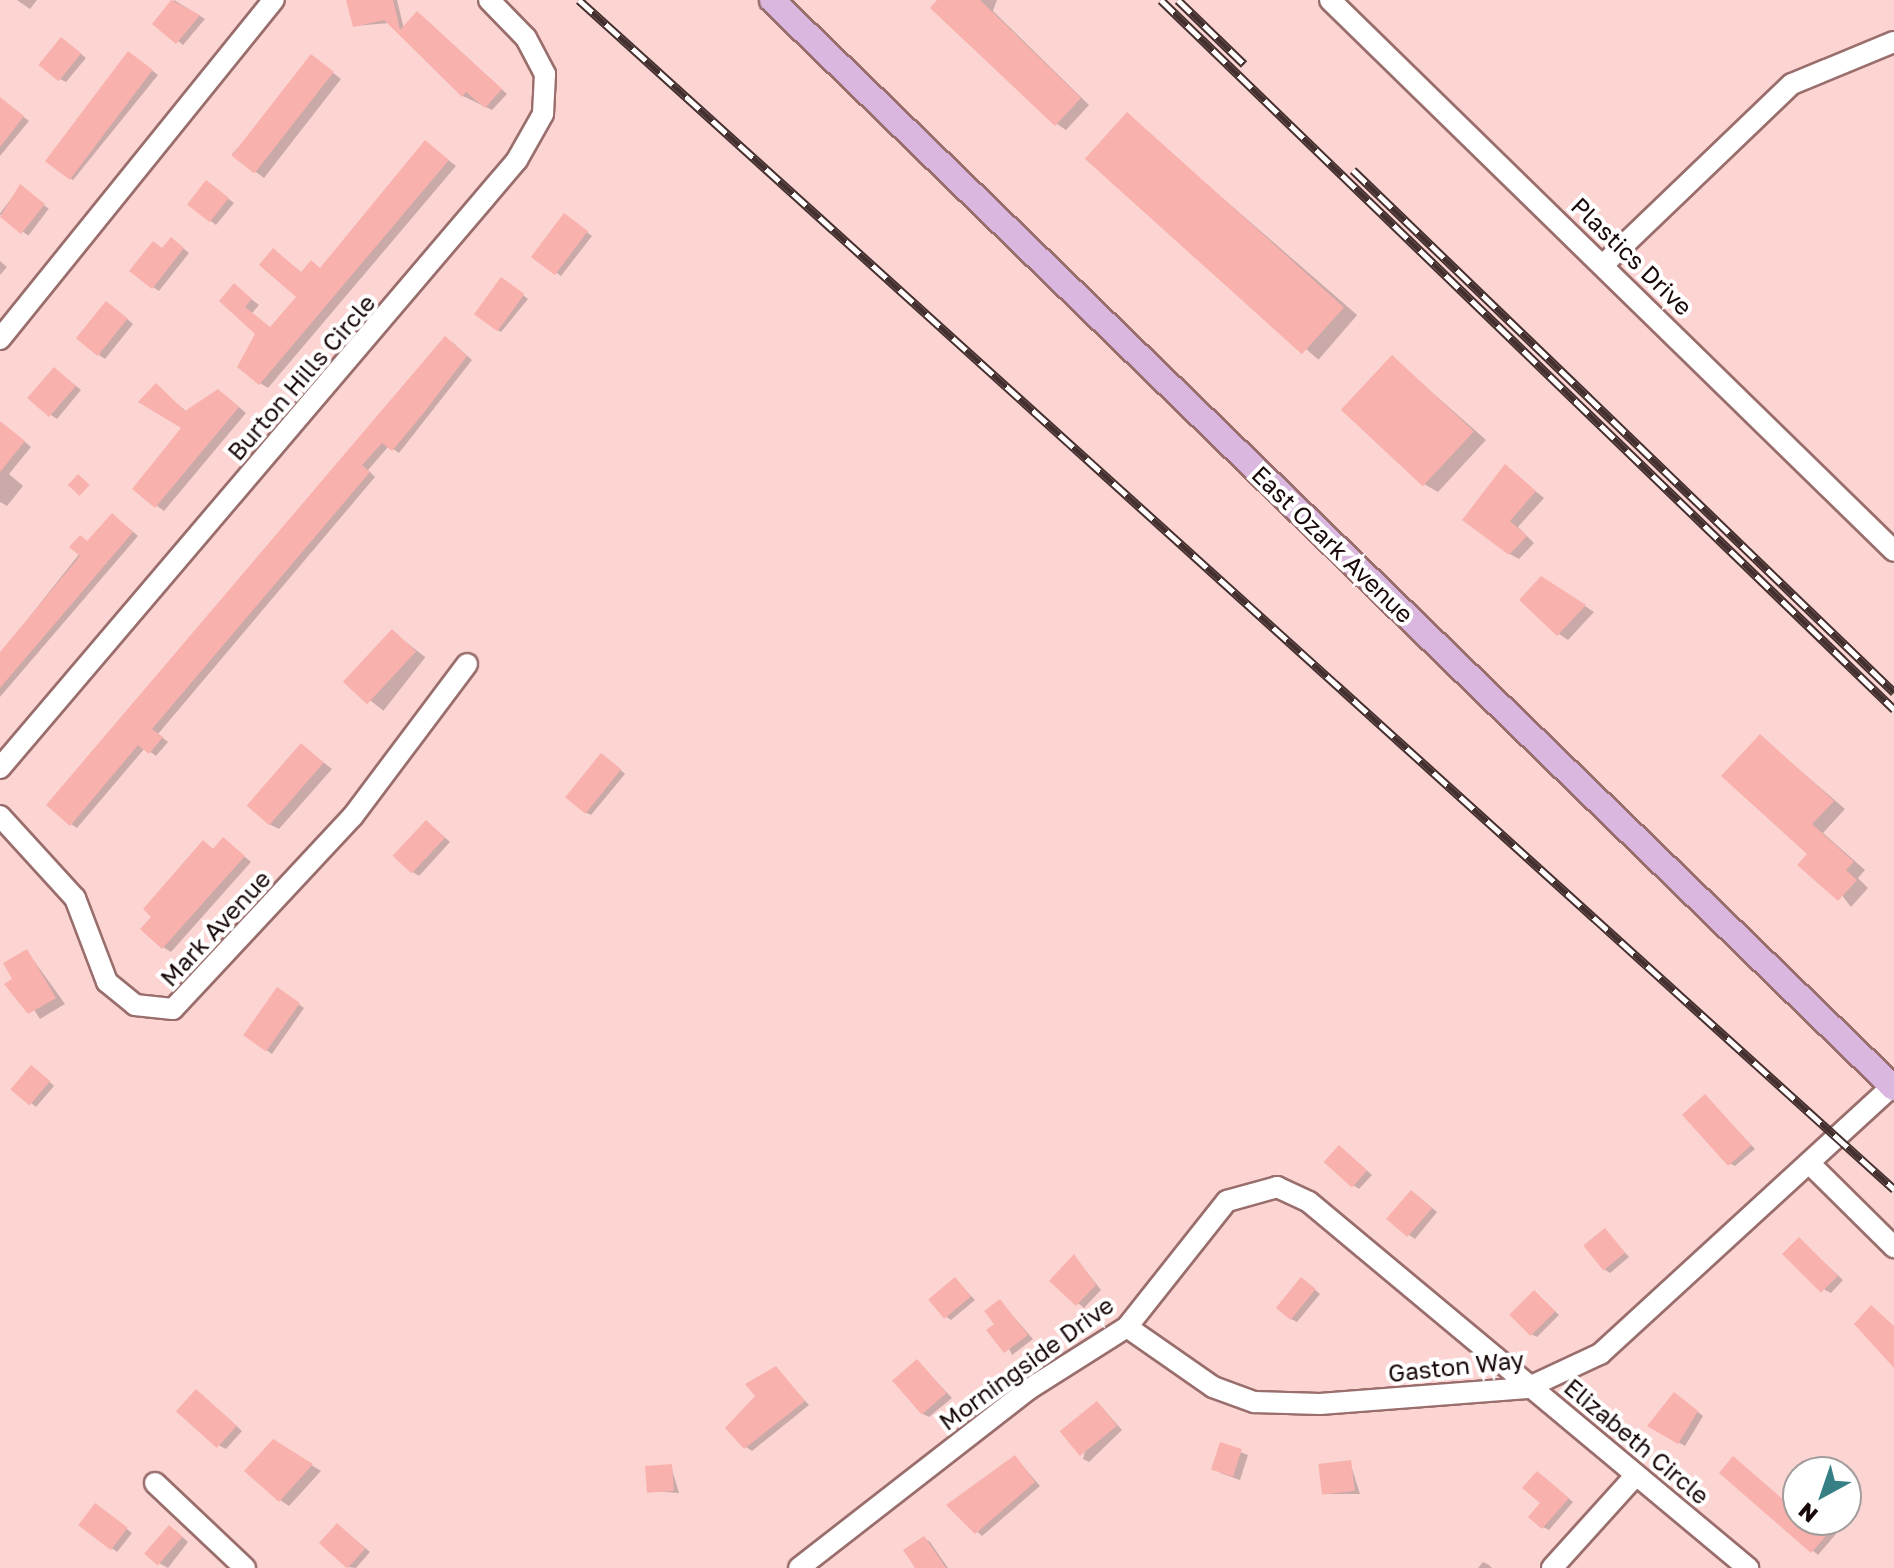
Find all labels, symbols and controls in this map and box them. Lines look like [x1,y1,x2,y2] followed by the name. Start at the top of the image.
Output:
[1566,191,1698,321] street label: Plastics Drive
[221,288,381,466] street label: Burton Hills Circle
[1246,460,1420,628] street label: East Ozark Avenue
[154,864,276,992] street label: Mark Avenue
[933,1290,1119,1436] street label: Morningside Drive
[1387,1345,1525,1387] street label: Gaston Way
[1559,1372,1715,1510] street label: Elizabeth Circle
[1782,1456,1862,1536] north arrow
[1792,1498,1823,1529] text: N

